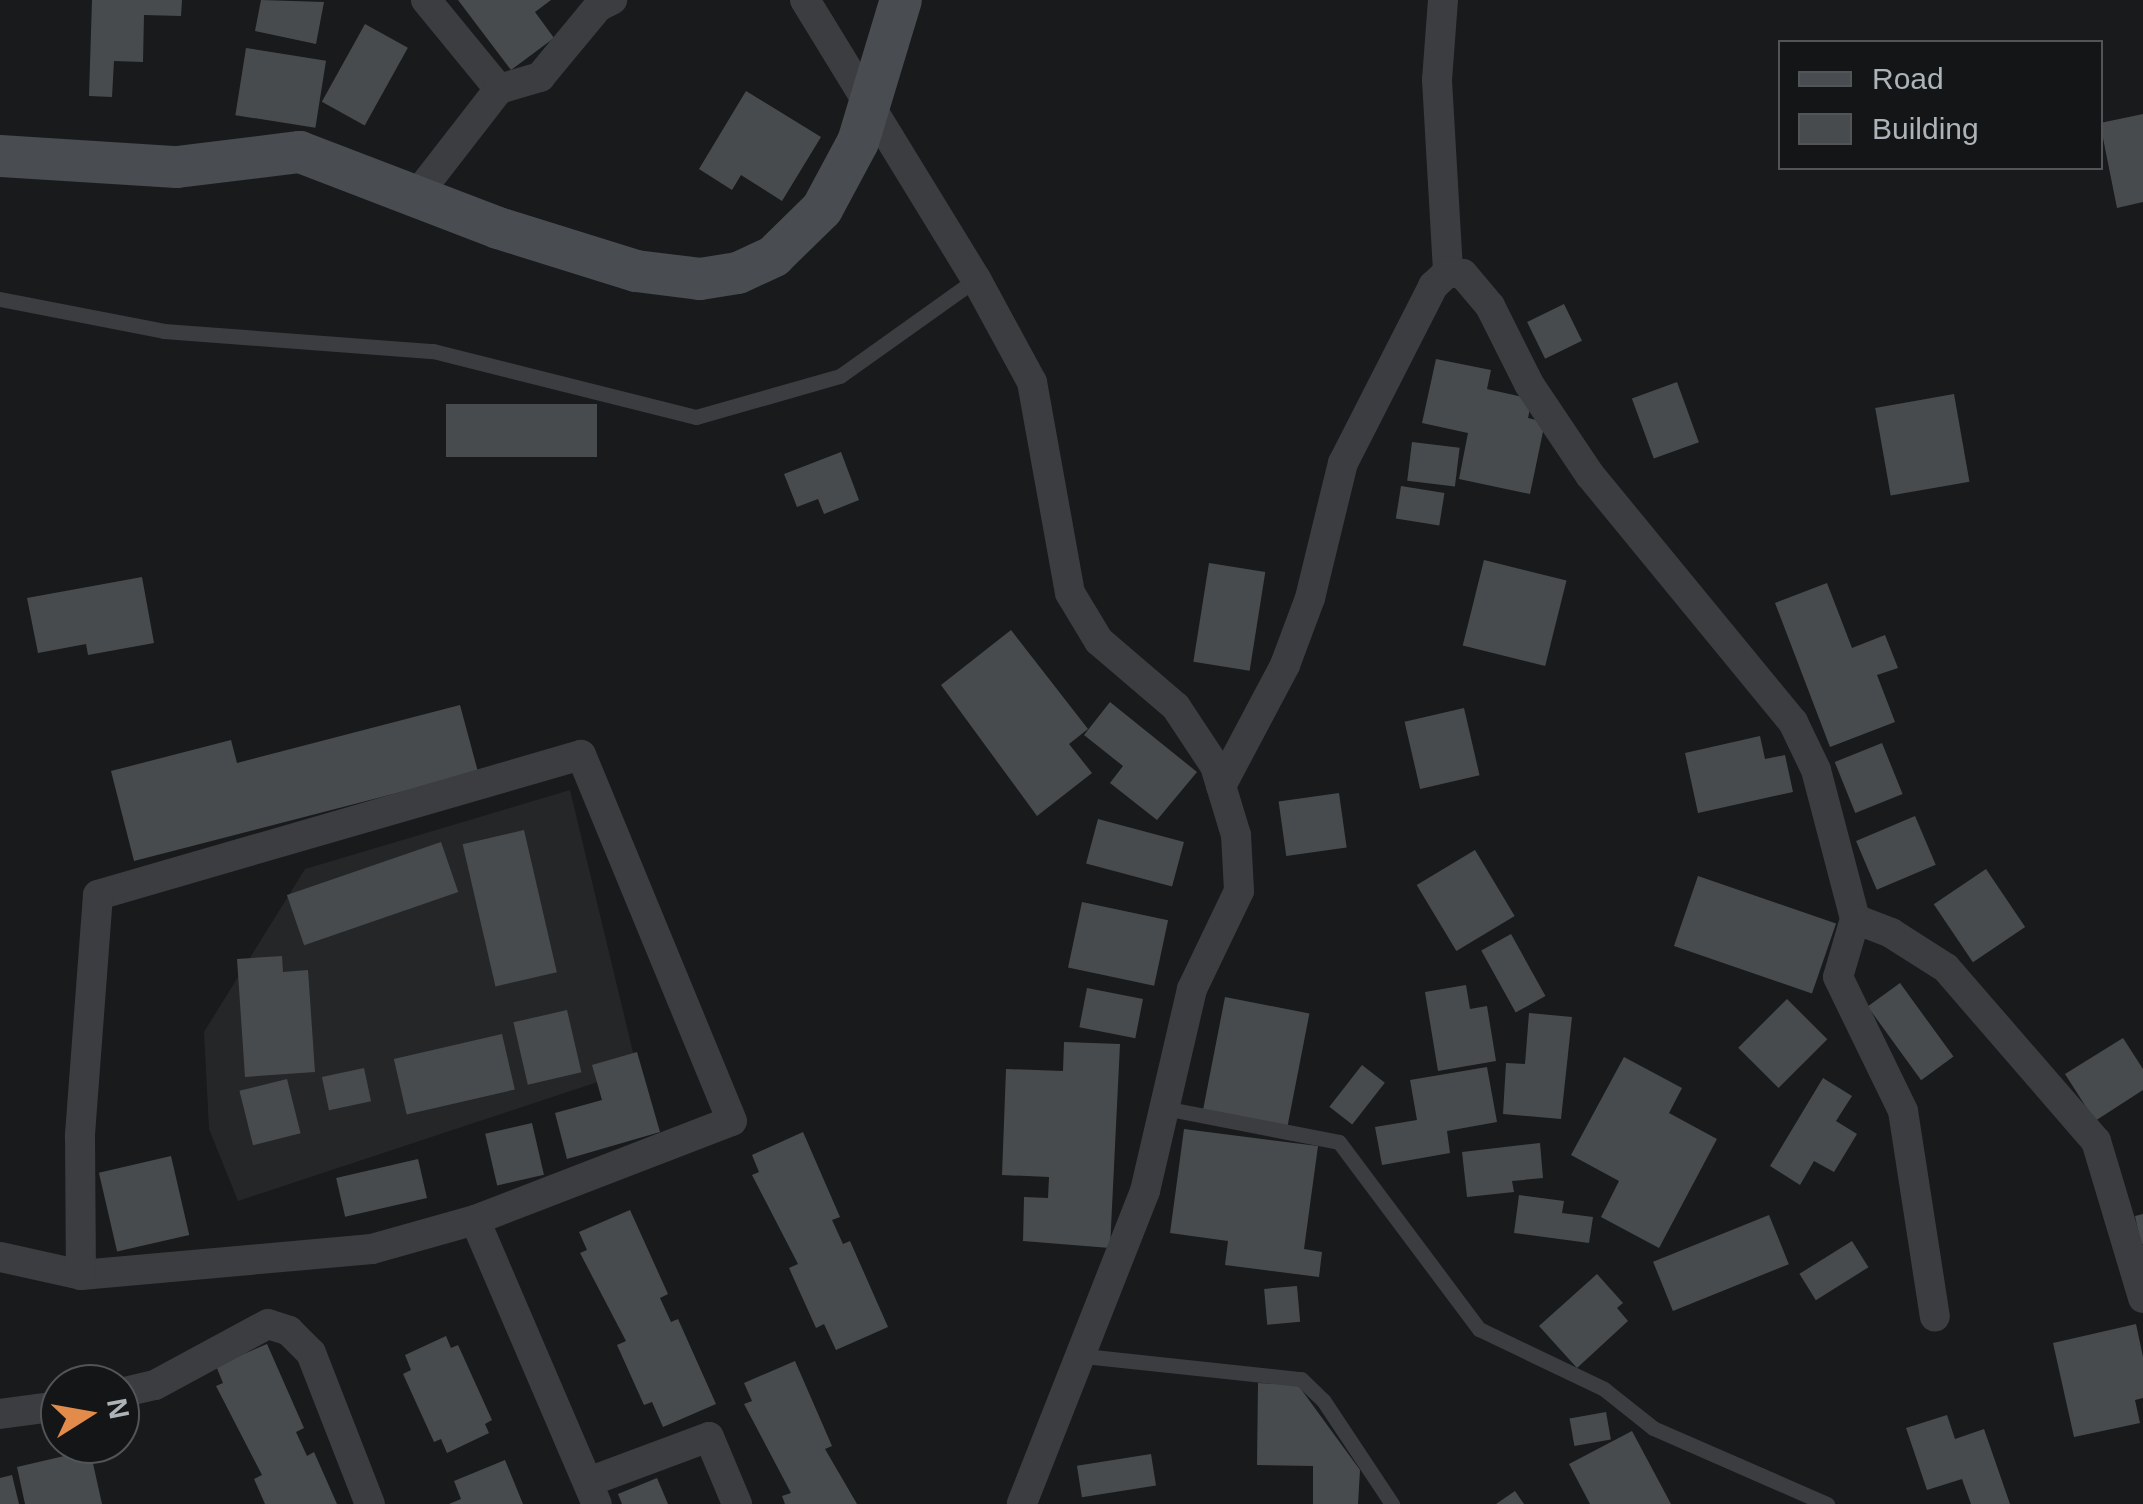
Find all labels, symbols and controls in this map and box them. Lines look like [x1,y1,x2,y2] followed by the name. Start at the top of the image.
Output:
[1778,40,2103,170] legend
[1872,62,1944,95] text: Road
[1872,112,1979,145] text: Building
[40,1364,140,1464] north arrow
[101,1396,135,1421] text: N

